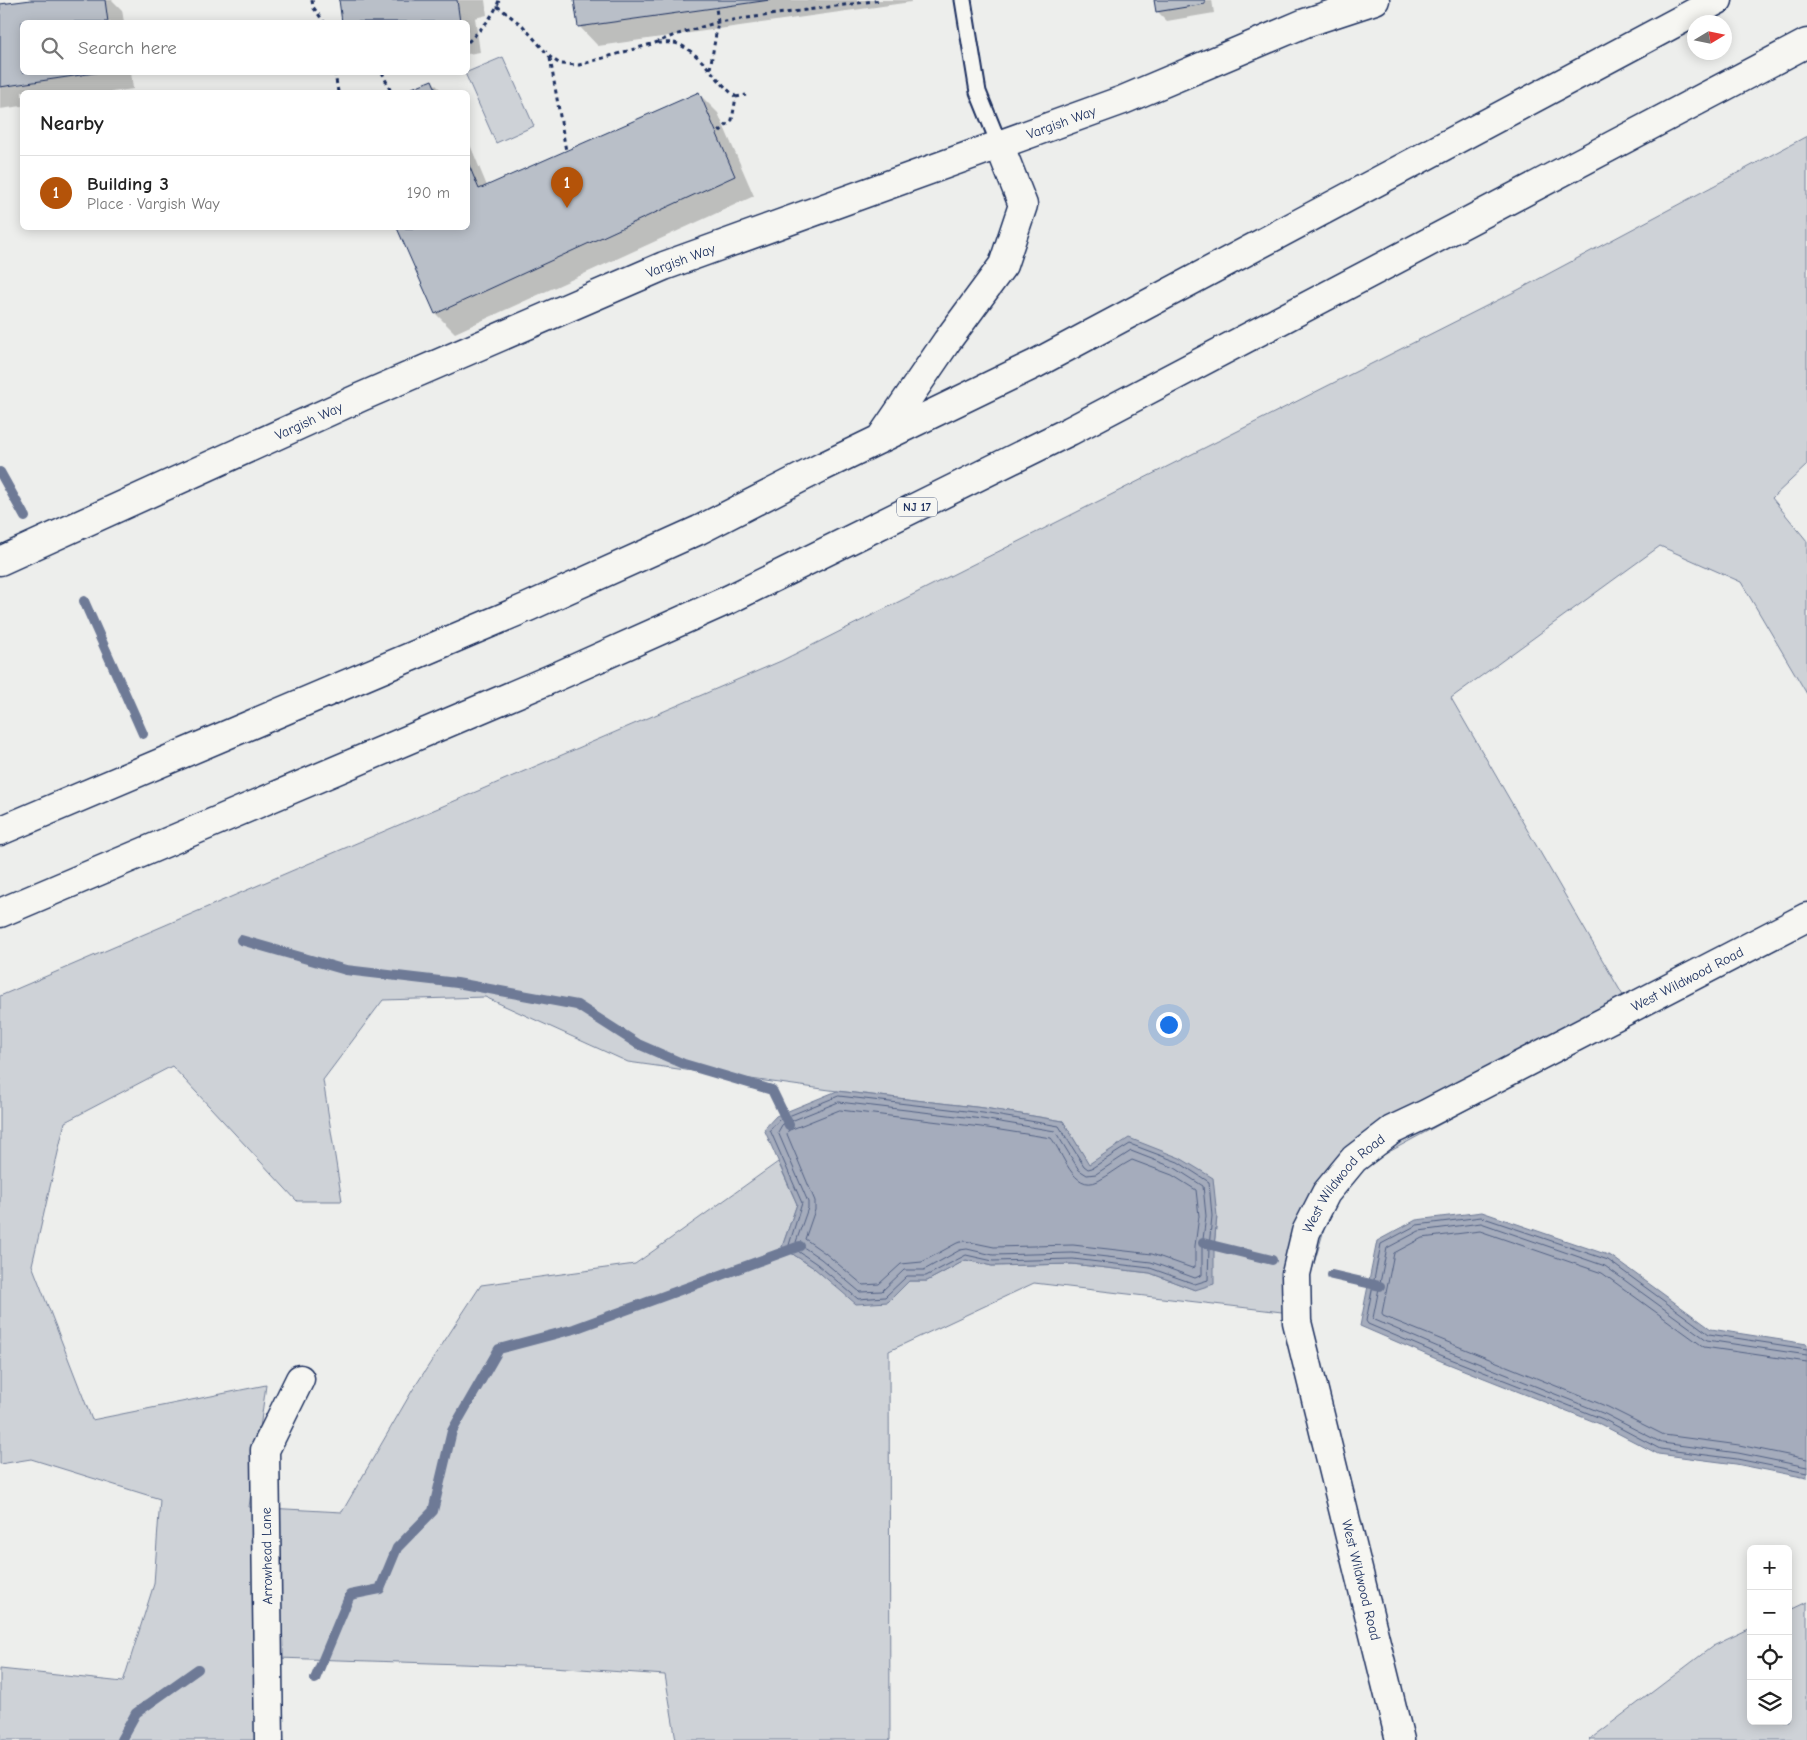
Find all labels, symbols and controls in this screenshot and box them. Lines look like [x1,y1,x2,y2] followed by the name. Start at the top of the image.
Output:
[1687,15,1732,60] north arrow
[20,20,470,75] search box
[38,34,66,62] icon: search
[78,37,177,59] text: Search here
[1024,102,1099,143] street label: Vargish Way
[40,111,104,135] text: Nearby
[551,167,583,208] pin: 1
[87,173,169,195] text: Building 3
[53,184,59,202] text: 1
[407,184,450,202] text: 190 m
[87,195,220,213] text: Place · Vargish Way
[643,240,718,281] street label: Vargish Way
[272,398,346,444] street label: Vargish Way
[897,498,937,516] road number: NJ 17
[1628,943,1746,1015] street label: West Wildwood Road
[1156,1012,1182,1038] your location
[1299,1130,1388,1236] street label: West Wildwood Road
[258,1507,276,1605] street label: Arrowhead Lane
[1338,1518,1384,1642] street label: West Wildwood Road
[1747,1545,1792,1725] map controls
[1747,1545,1792,1590] button: +
[1747,1590,1792,1635] button: −
[1747,1635,1792,1680] button: locate
[1747,1680,1792,1725] button: layers

